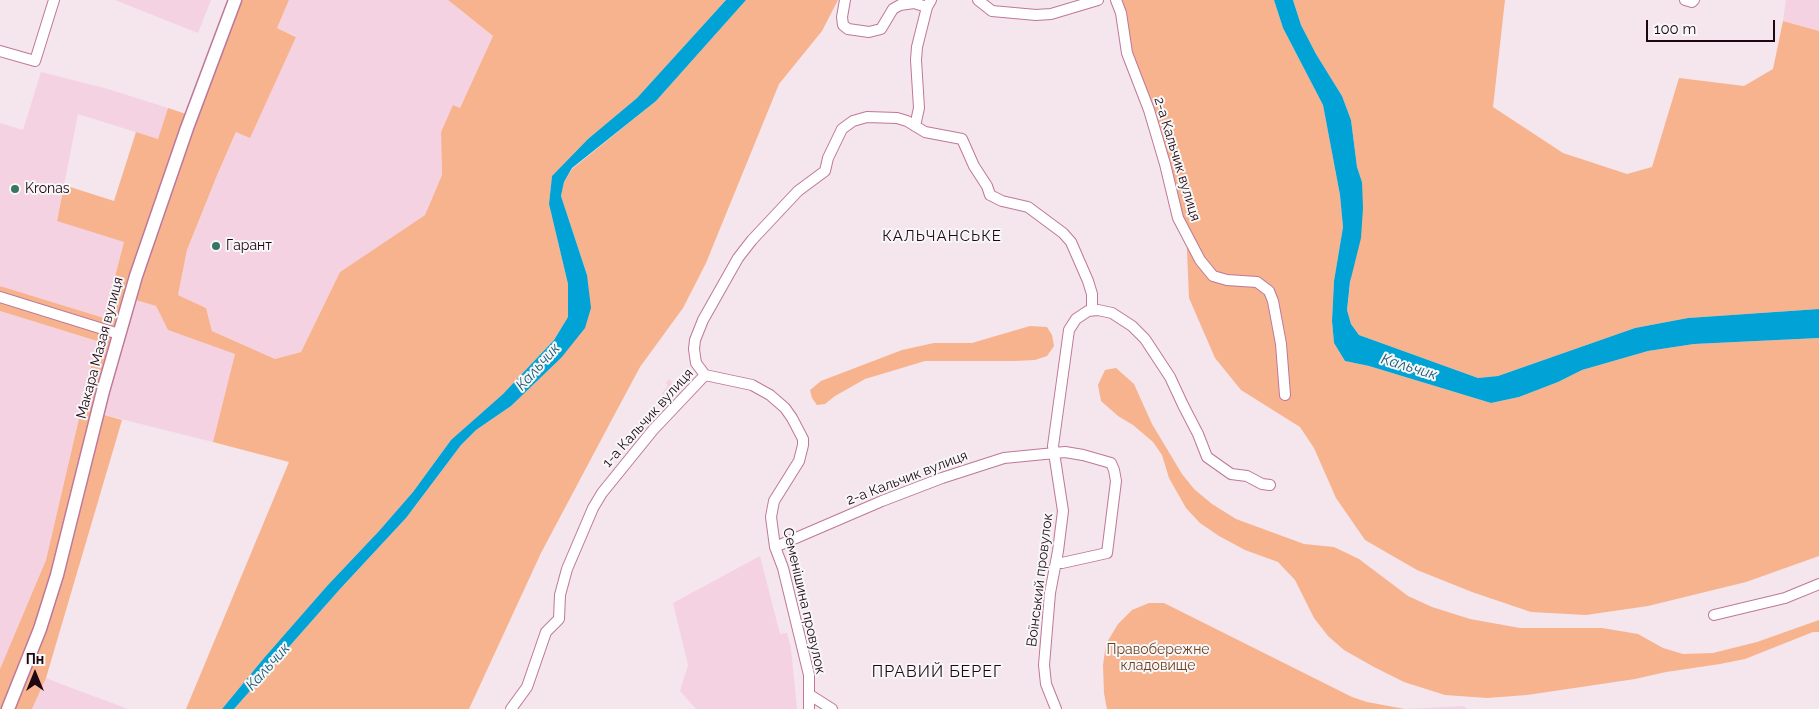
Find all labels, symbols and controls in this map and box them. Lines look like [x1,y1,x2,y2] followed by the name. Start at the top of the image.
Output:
[1649,10,1778,42] scale bar
[1654,20,1696,38] text: 100 m
[1150,95,1204,223] street label: 2-а Кальчик вулиця
[25,181,70,197] place label: Kronas
[9,183,21,195] marker: Kronas
[881,227,1003,245] district label: КАЛЬЧАНСЬКЕ
[226,238,272,254] place label: Гарант
[210,240,222,252] marker: Гарант
[73,275,127,421] street label: Макара Мазая вулиця
[512,340,564,394] water label: Кальчик
[1379,350,1439,384] water label: Кальчик
[599,365,697,471] street label: 1-а Кальчик вулиця
[844,447,970,509] street label: 2-а Кальчик вулиця
[1023,512,1057,648] street label: Воїнський провулок
[779,526,829,676] street label: Семенішина провулок
[242,640,294,694] water label: Кальчик
[1106,642,1210,674] park label: Правобережне кладовище
[10,649,60,699] north arrow
[26,651,44,667] text: Пн
[870,662,1004,682] district label: ПРАВИЙ БЕРЕГ

